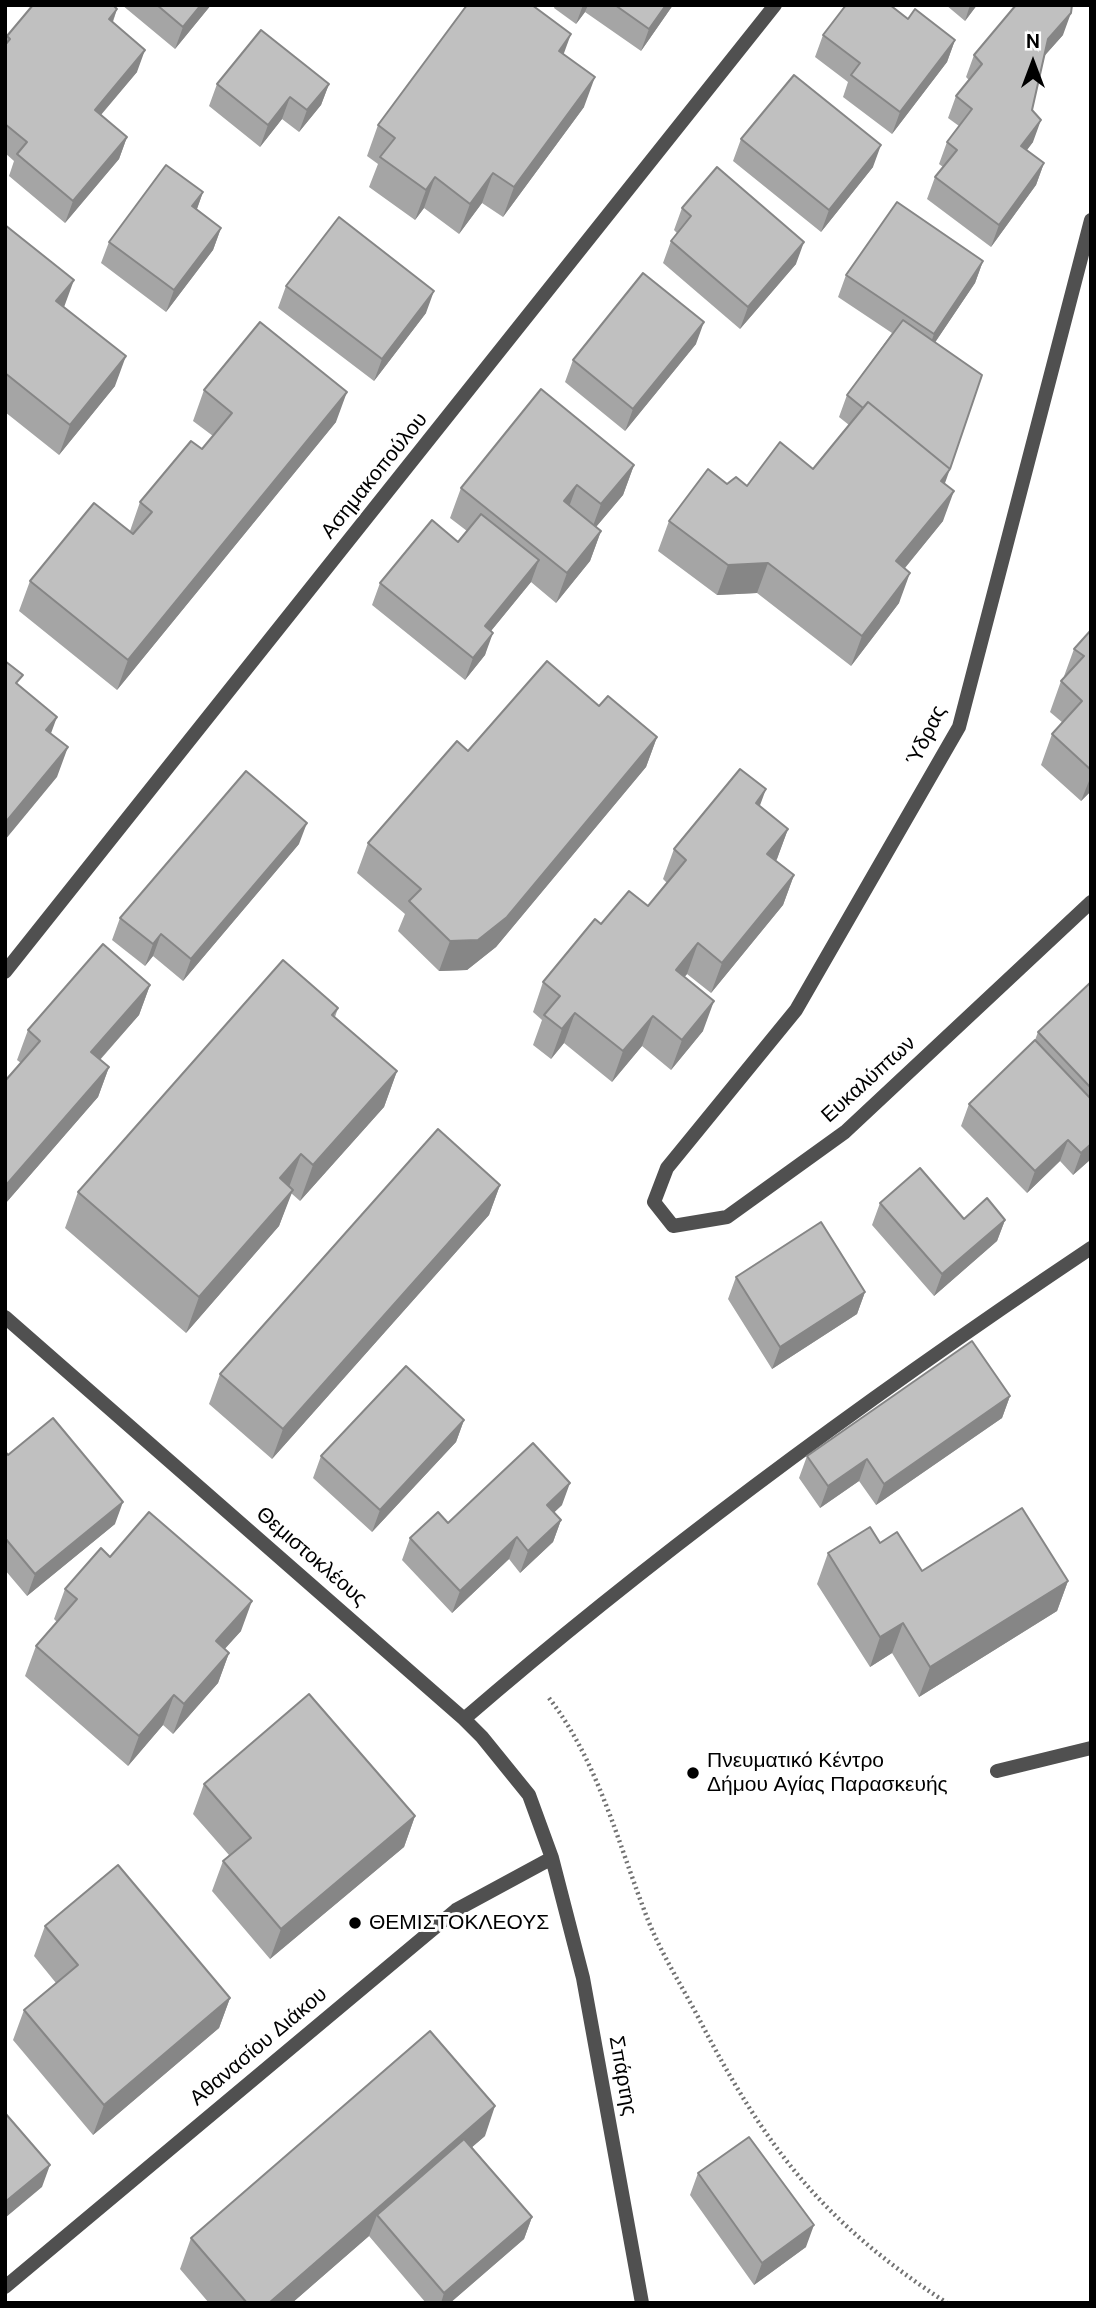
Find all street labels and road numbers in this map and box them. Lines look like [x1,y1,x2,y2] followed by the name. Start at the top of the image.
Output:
[316,408,434,544] street label: Ασημακοπούλου
[902,702,952,770] street label: Ύδρας
[817,1031,921,1129] street label: Ευκαλύπτων
[250,1502,372,1612] street label: Θεμιστοκλέους
[185,1982,333,2112] street label: Αθανασίου Διάκου
[603,2034,641,2118] street label: Σπάρτης

